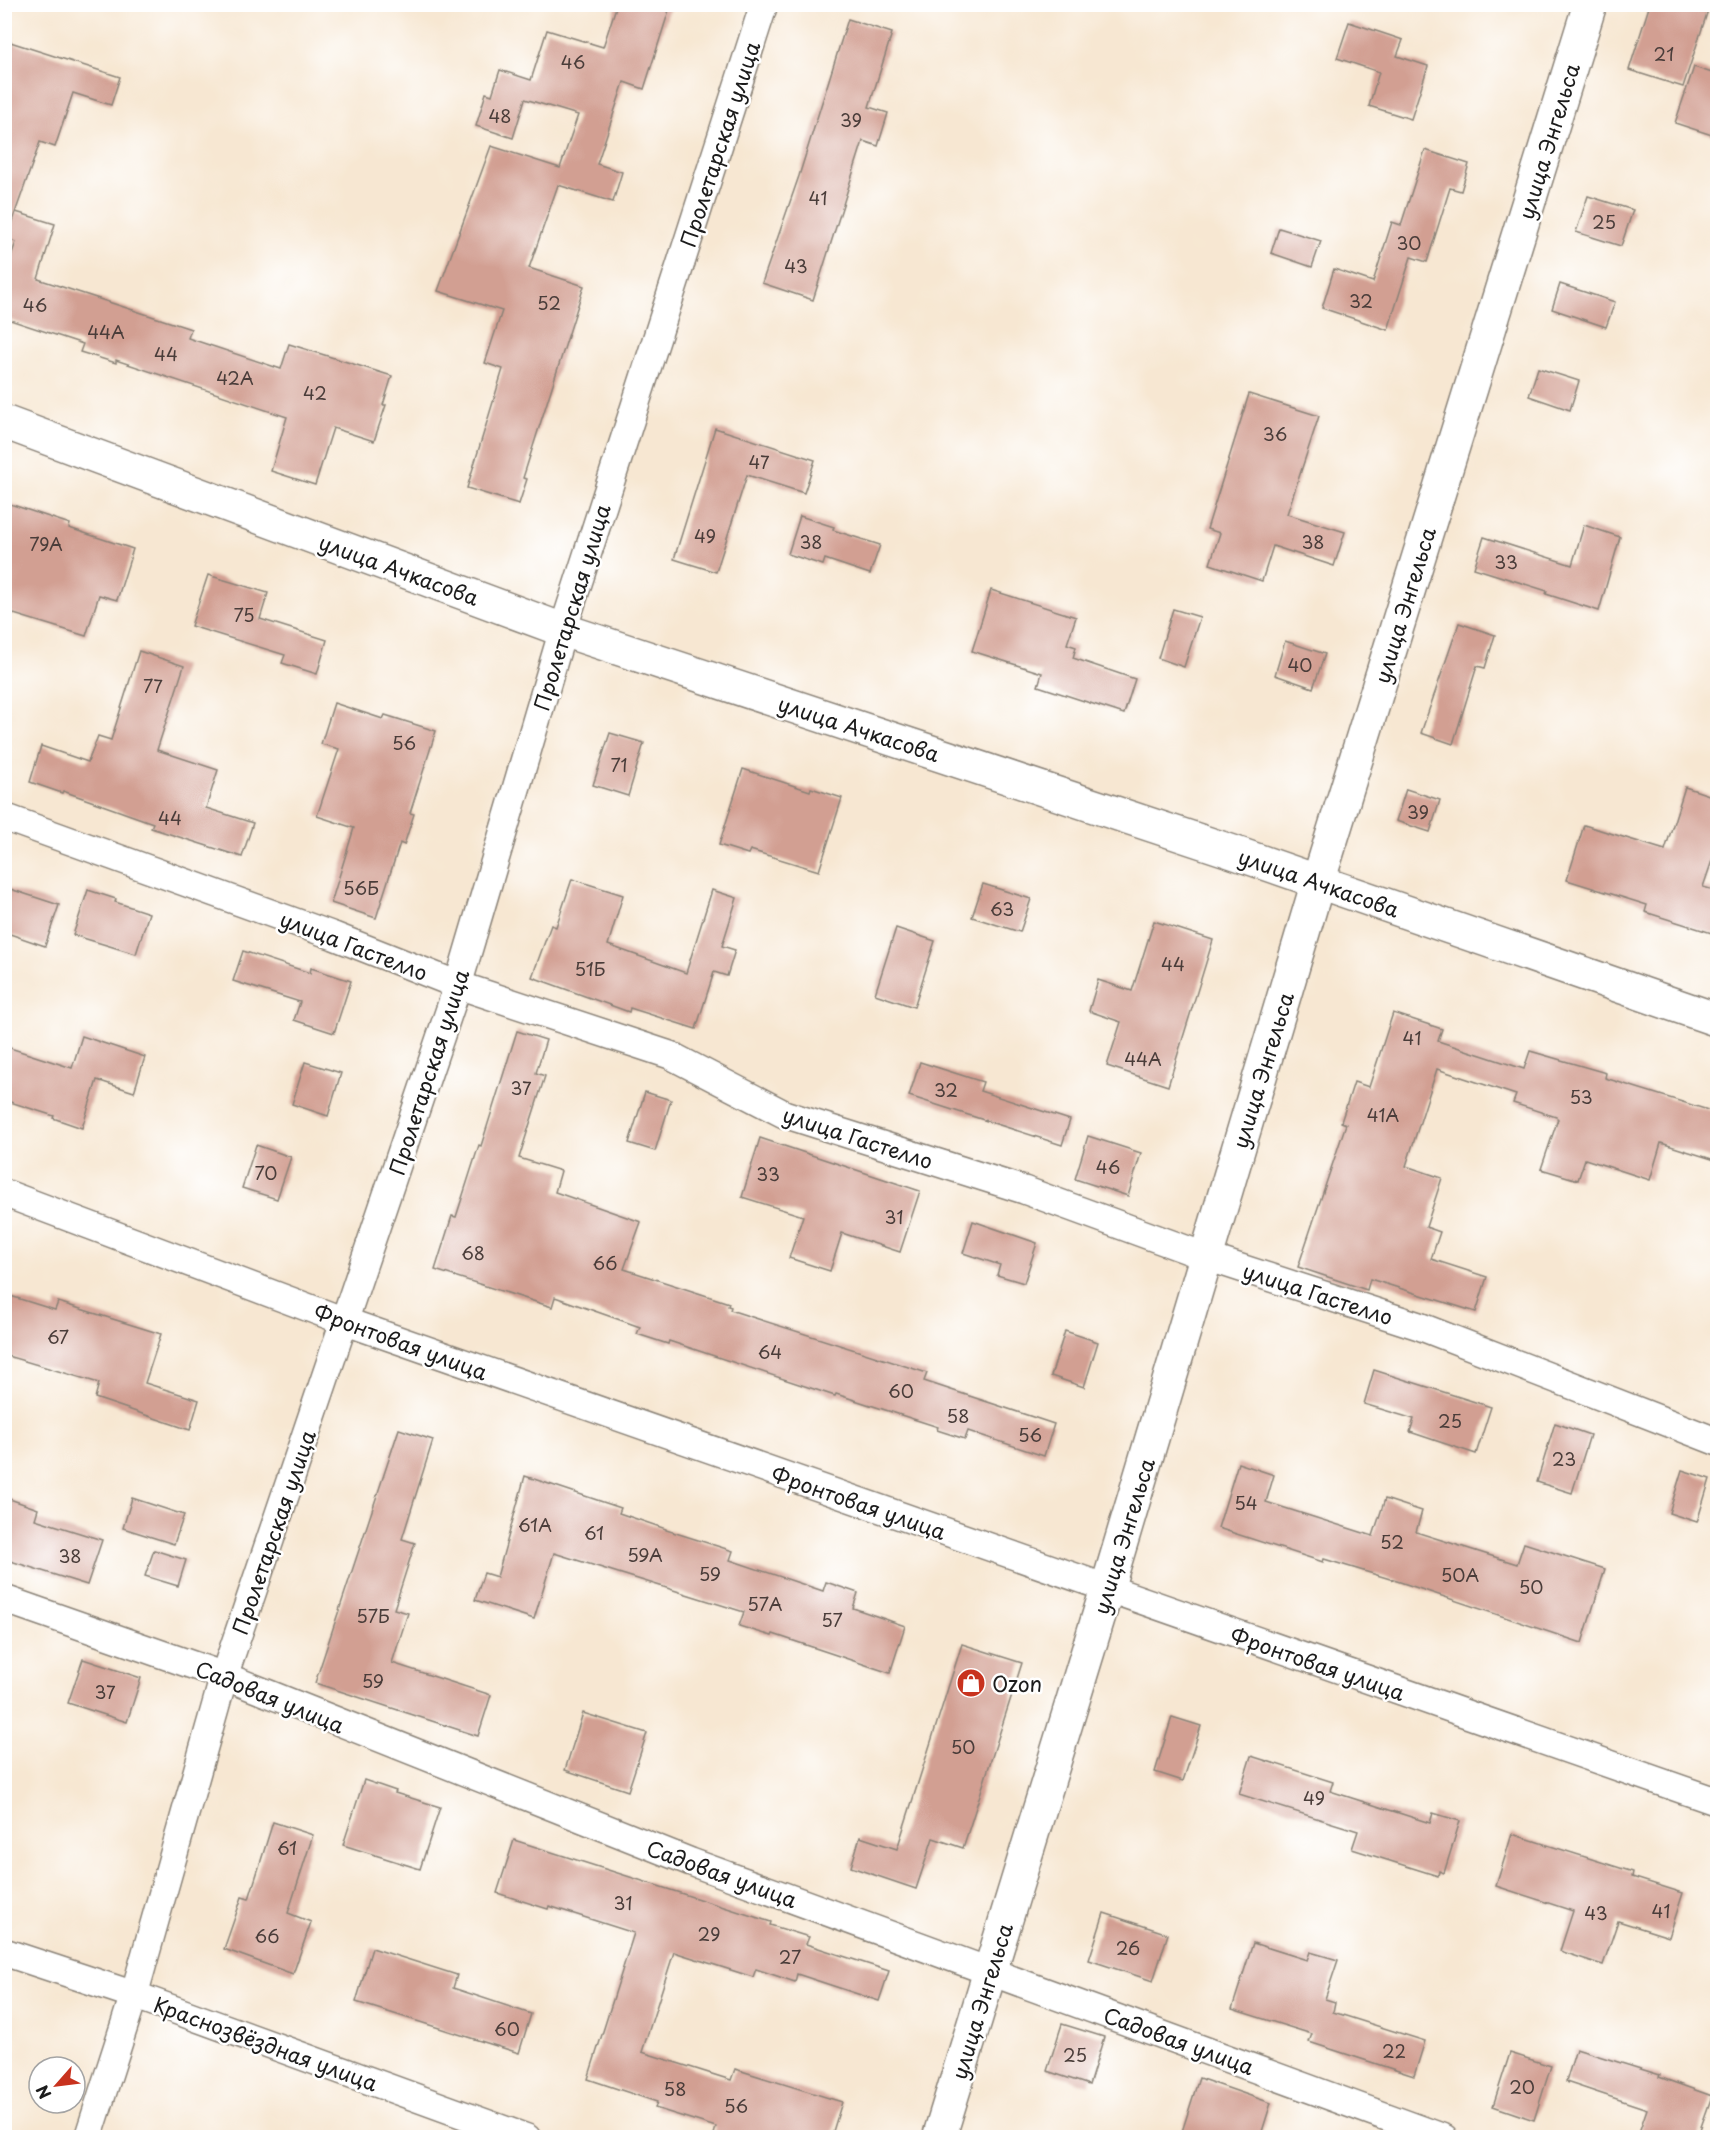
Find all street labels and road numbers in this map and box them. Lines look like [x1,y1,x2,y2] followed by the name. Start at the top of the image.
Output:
[671,36,768,251] street label: Пролетарская улица
[1509,59,1587,223] street label: улица Энгельса
[524,499,618,714] street label: Пролетарская улица
[1365,523,1443,687] street label: улица Энгельса
[315,525,483,613] street label: улица Ачкасова
[774,687,944,769] street label: улица Ачкасова
[1234,840,1404,924] street label: улица Ачкасова
[275,902,433,988] street label: улица Гастелло
[380,964,477,1179] street label: Пролетарская улица
[1223,988,1301,1152] street label: улица Энгельса
[779,1098,937,1176] street label: улица Гастелло
[1239,1254,1397,1332] street label: улица Гастелло
[310,1295,493,1388] street label: Фронтовая улица
[223,1425,323,1639] street label: Пролетарская улица
[1084,1454,1162,1618] street label: улица Энгельса
[768,1457,951,1547] street label: Фронтовая улица
[1227,1618,1410,1708] street label: Фронтовая улица
[191,1652,350,1741] street label: Садовая улица
[642,1831,802,1915] street label: Садовая улица
[942,1919,1020,2083] street label: улица Энгельса
[150,1988,383,2099] street label: Краснозвёздная улица
[1099,1998,1259,2082] street label: Садовая улица

